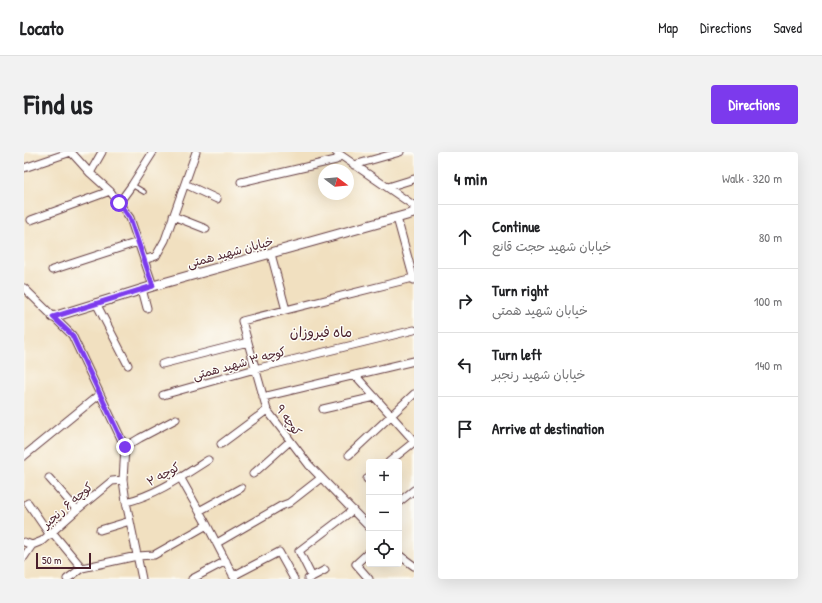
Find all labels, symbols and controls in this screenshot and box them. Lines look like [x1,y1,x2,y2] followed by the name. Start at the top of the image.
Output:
[20,15,64,41] text: Locato
[658,18,678,37] text: Map
[700,18,751,37] text: Directions
[773,18,802,37] text: Saved
[24,85,93,123] text: Find us
[711,85,798,124] button: Directions
[318,164,354,200] north arrow
[454,167,487,190] text: 4 min
[722,169,782,187] text: Walk · 320 m
[110,194,128,212] route start
[492,216,540,237] text: Continue
[454,226,476,248] icon: ahead
[759,228,782,246] text: 80 m
[185,232,275,272] street label: خیابان شهید همتی
[492,237,611,255] text: خیابان شهید حجت قانع
[492,280,548,301] text: Turn right
[454,290,476,312] icon: right
[754,292,782,310] text: 100 m
[492,301,588,319] text: خیابان شهید همتی
[290,322,352,341] district label: ماه فیروزان
[191,342,287,384] street label: کوچه ۳ شهید همتی
[492,344,542,365] text: Turn left
[454,354,476,376] icon: left
[755,356,782,374] text: 140 m
[492,365,586,383] text: خیابان شهید رنجبر
[272,401,306,439] street label: کوچه ۹
[454,418,476,440] icon: arrive
[492,418,604,439] text: Arrive at destination
[116,438,134,456] route end
[143,458,183,490] street label: کوچه ۲
[366,459,402,567] map controls
[366,459,402,495] button: +
[37,478,96,533] street label: کوچه ۶ رنجبر
[366,495,402,531] button: −
[366,531,402,567] button: locate
[36,551,91,570] scale bar
[42,553,62,567] text: 50 m

